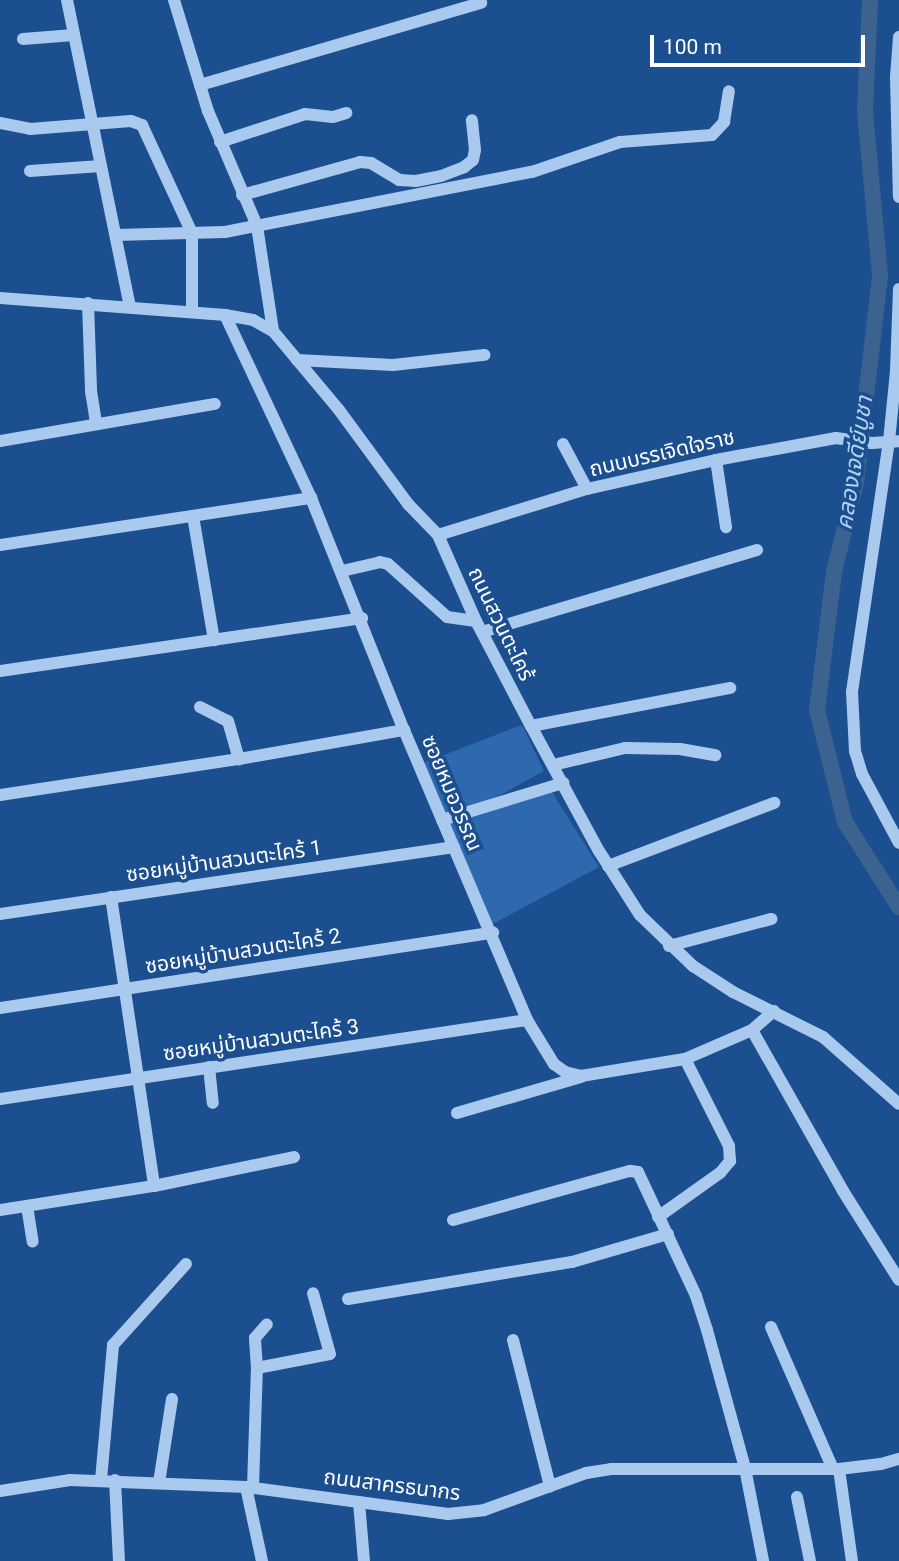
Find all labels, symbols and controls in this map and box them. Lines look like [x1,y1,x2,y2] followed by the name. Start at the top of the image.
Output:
[654,21,869,65] scale bar
[663,35,722,59] text: 100 m
[831,394,879,532] water label: คลองเจดีย์บูชา
[587,424,737,482] street label: ถนนบรรเจิดใจราช
[463,563,539,685] street label: ถนนสวนตะไคร้
[416,731,488,855] street label: ซอยหมอวรรณ
[124,835,324,887] street label: ซอยหมู่บ้านสวนตะไคร้ 1
[143,923,343,979] street label: ซอยหมู่บ้านสวนตะไคร้ 2
[161,1014,361,1066] street label: ซอยหมู่บ้านสวนตะไคร้ 3
[322,1464,462,1506] street label: ถนนสาครธนากร

